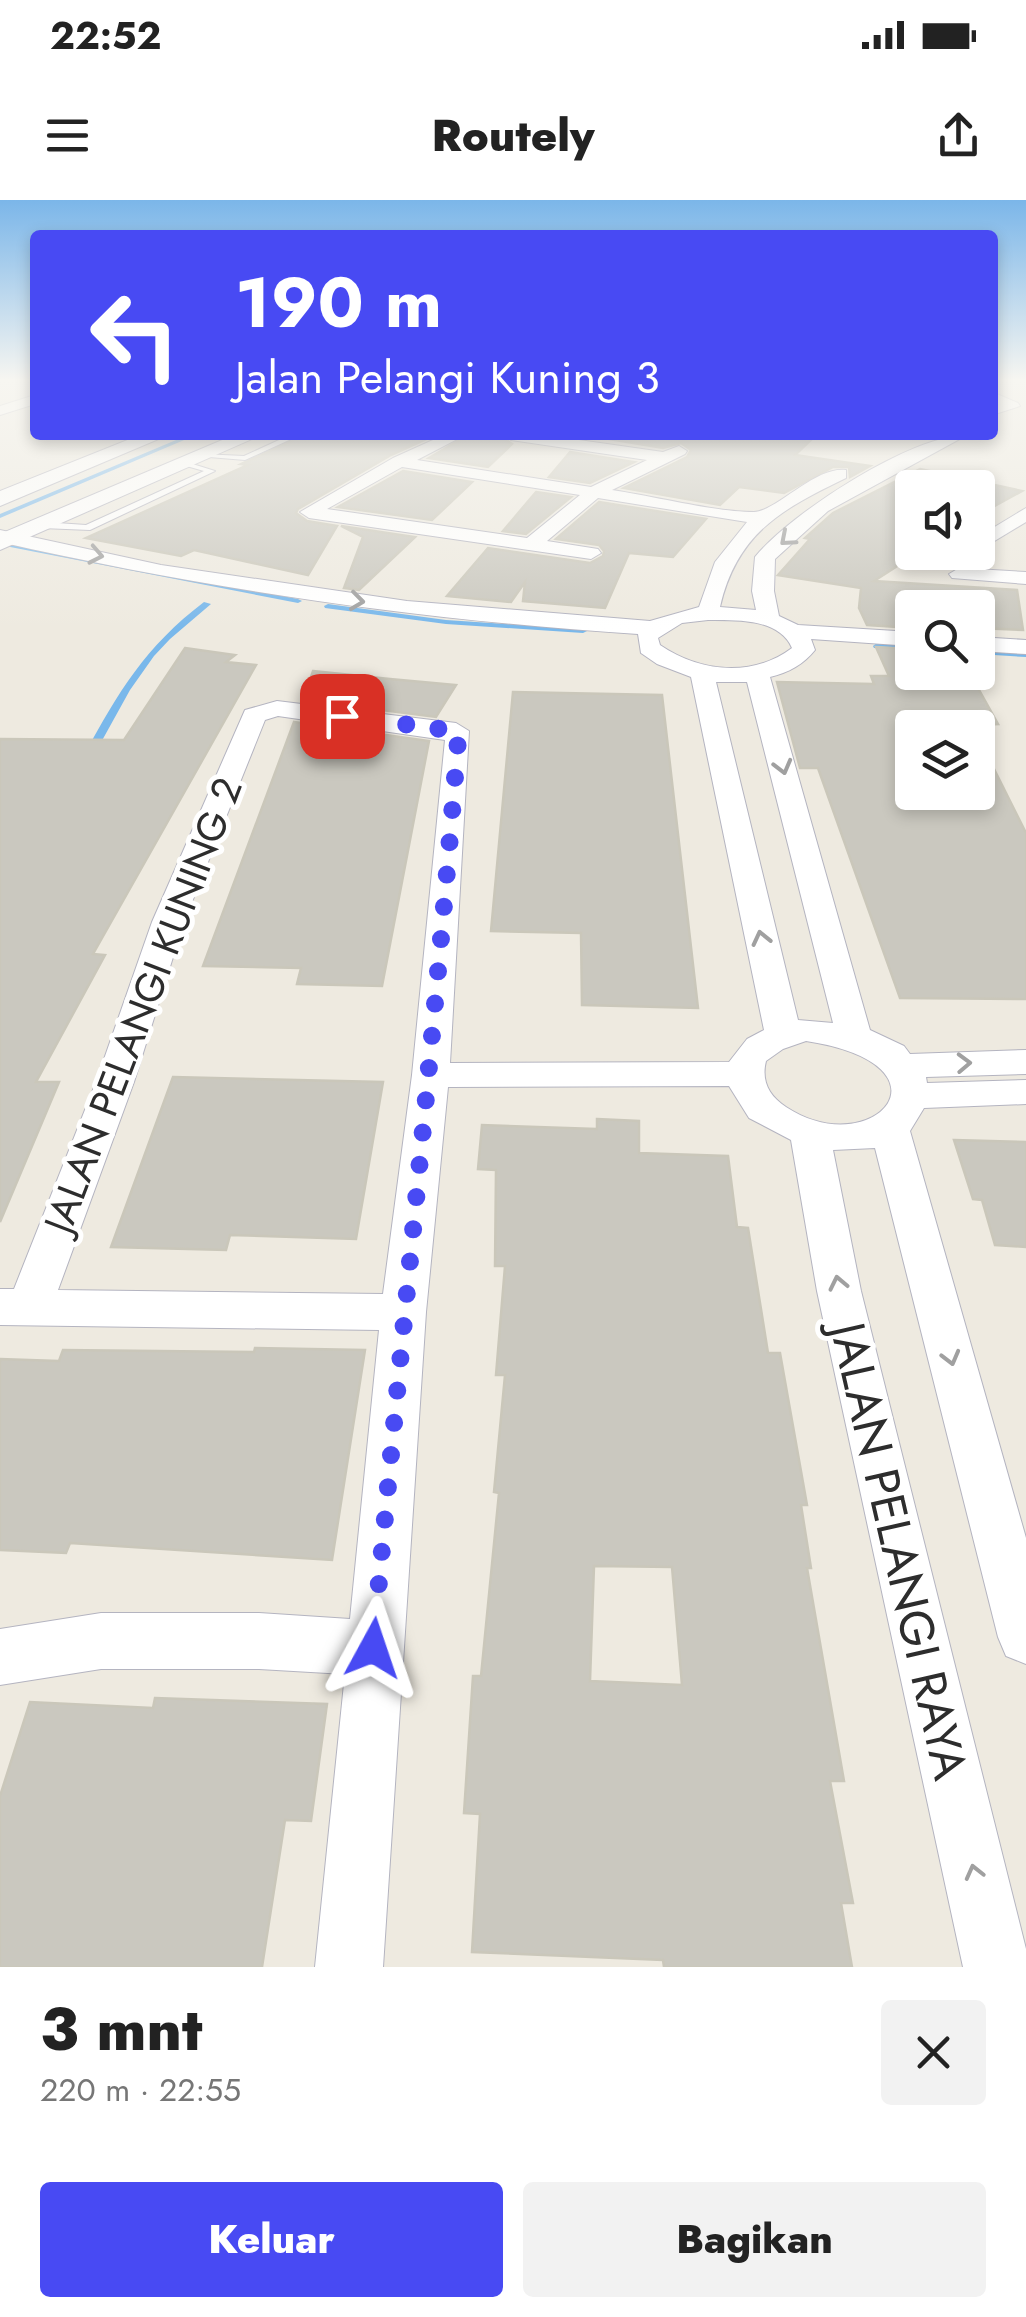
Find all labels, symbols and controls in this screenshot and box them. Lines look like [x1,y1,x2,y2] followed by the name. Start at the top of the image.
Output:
[50,8,162,63] text: 22:52
[431,103,595,168] text: Routely
[40,108,95,163] icon: menu
[931,108,986,163] icon: share
[235,252,442,353] text: 190 m
[70,270,200,400] icon: left
[235,345,660,410] text: Jalan Pelangi Kuning 3
[895,470,995,810] map controls
[895,470,995,570] button: sound
[780,527,799,545] one-way arrow
[87,543,104,564] one-way arrow
[349,590,365,611] one-way arrow
[895,590,995,690] button: search
[300,674,385,759] pin
[315,689,370,744] icon: arrive
[895,710,995,810] button: layers
[771,758,792,775] one-way arrow
[28,769,257,1246] street label: JALAN PELANGI KUNING 2
[752,930,773,947] one-way arrow
[957,1053,973,1074] one-way arrow
[828,1275,849,1292] one-way arrow
[812,1310,985,1786] street label: JALAN PELANGI RAYA
[940,1349,961,1366] one-way arrow
[321,1596,425,1700] position arrow
[964,1864,985,1881] one-way arrow
[40,1986,202,2073] text: 3 mnt
[881,2000,986,2105] button: close
[40,2067,241,2113] text: 220 m · 22:55
[40,2182,503,2297] button: Keluar
[523,2182,986,2297] button: Bagikan

